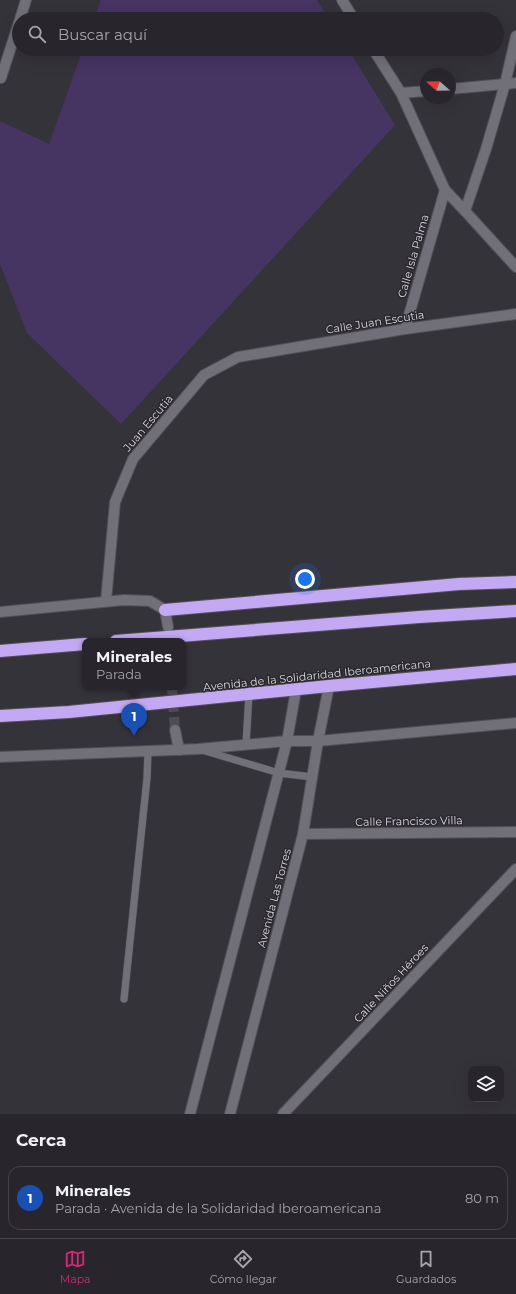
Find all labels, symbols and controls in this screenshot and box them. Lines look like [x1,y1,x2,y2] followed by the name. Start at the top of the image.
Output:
[12,12,504,56] search box
[26,23,48,45] icon: search
[58,25,147,44] text: Buscar aquí
[420,68,456,104] north arrow
[394,213,432,299] street label: Calle Isla Palma
[325,307,425,337] street label: Calle Juan Escutia
[120,392,176,455] street label: Juan Escutia
[295,569,315,589] your location
[82,638,186,690] popup
[96,647,172,666] text: Minerales
[202,656,432,694] street label: Avenida de la Solidaridad Iberoamericana
[96,666,142,682] text: Parada
[121,703,147,736] pin: 1
[355,813,463,829] street label: Calle Francisco Villa
[254,846,294,949] street label: Avenida Las Torres
[351,940,432,1025] street label: Calle Niños Héroes
[468,1066,504,1102] map controls
[468,1066,504,1102] button: layers
[16,1130,66,1150] text: Cerca
[55,1181,131,1200] text: Minerales
[27,1190,33,1206] text: 1
[465,1190,499,1206] text: 80 m
[55,1200,381,1216] text: Parada · Avenida de la Solidaridad Iberoamericana
[60,1248,91,1286] tab: Mapa
[210,1248,277,1286] tab: Cómo llegar
[396,1248,456,1286] tab: Guardados

